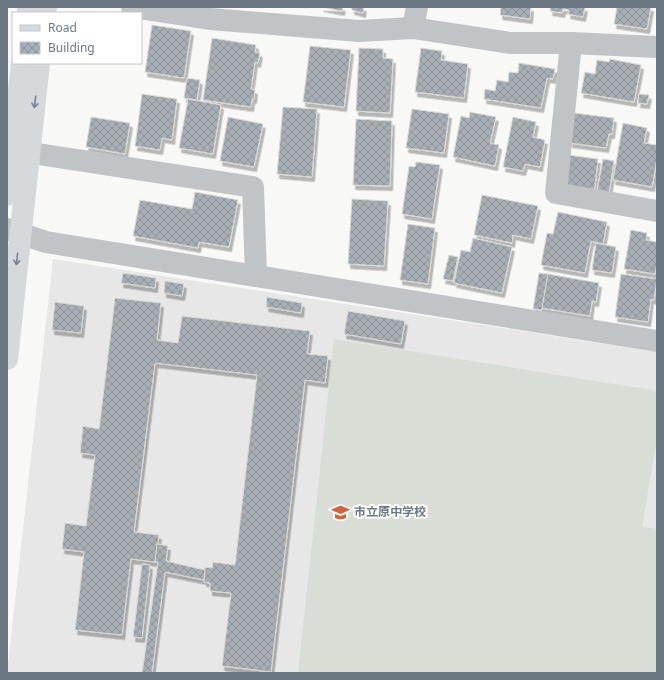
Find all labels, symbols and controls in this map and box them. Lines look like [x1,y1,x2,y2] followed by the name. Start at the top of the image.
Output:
[12,12,142,64] legend
[48,19,77,36] text: Road
[48,39,95,56] text: Building
[31,95,39,108] one-way arrow
[14,252,21,265] one-way arrow
[331,502,351,522] school or university icon: 市立原中学校
[354,503,426,520] place label: 市立原中学校

